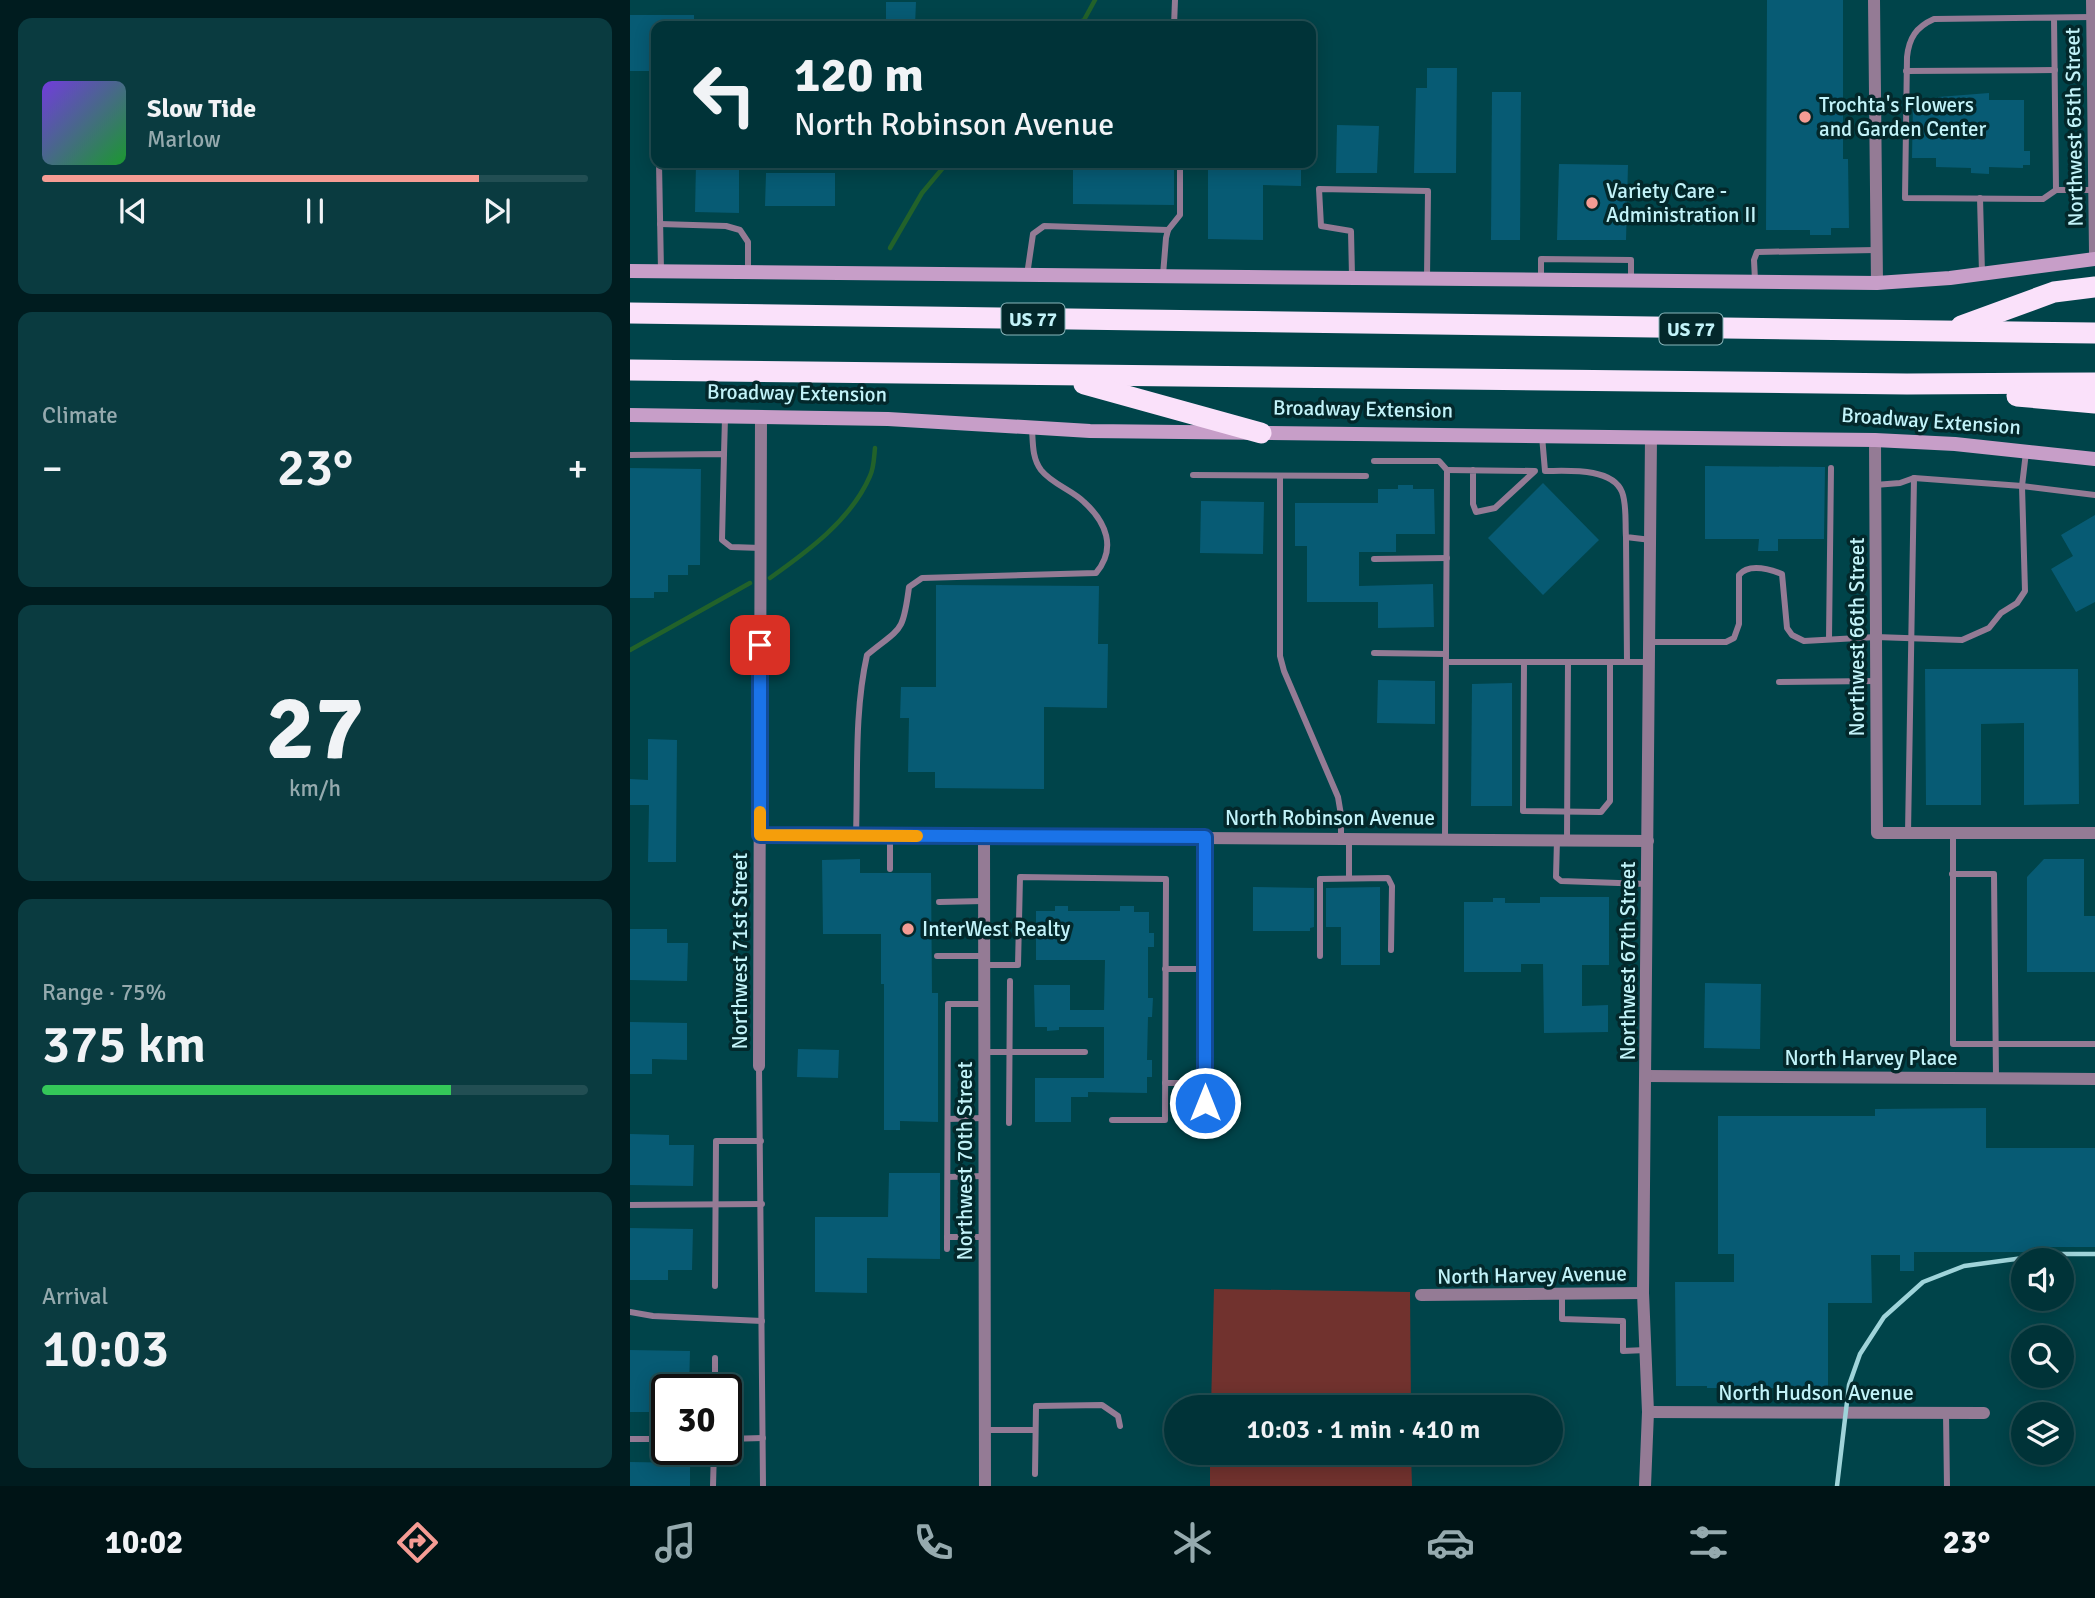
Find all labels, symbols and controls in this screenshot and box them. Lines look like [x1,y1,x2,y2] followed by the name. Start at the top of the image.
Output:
[2059,27,2089,227] street label: Northwest 65th Street
[794,45,924,105] text: 120 m
[679,49,770,140] icon: left
[1819,92,1986,142] place label: Trochta's Flowers and Garden Center
[147,93,256,125] text: Slow Tide
[794,105,1114,144] text: North Robinson Avenue
[1797,109,1813,125] marker: Trochta's Flowers and Garden Center
[147,125,221,154] text: Marlow
[1606,178,1756,228] place label: Variety Care - Administration II
[114,192,152,230] icon: previous
[296,192,334,230] icon: pause
[478,192,516,230] icon: next
[1584,195,1600,211] marker: Variety Care - Administration II
[1002,304,1064,334] road number: US 77
[1660,314,1722,344] road number: US 77
[707,378,887,408] street label: Broadway Extension
[1273,394,1453,424] street label: Broadway Extension
[42,401,118,430] text: Climate
[1840,402,2022,440] street label: Broadway Extension
[277,436,353,500] text: 23°
[42,445,63,492] text: −
[567,445,588,492] text: +
[1844,537,1870,737] street label: Northwest 66th Street
[730,615,790,675] pin
[741,626,779,664] icon: arrive
[266,672,364,785] text: 27
[289,774,341,803] text: km/h
[1225,805,1435,831] street label: North Robinson Avenue
[727,853,753,1049] street label: Northwest 71st Street
[1615,861,1641,1061] street label: Northwest 67th Street
[922,916,1070,942] place label: InterWest Realty
[900,921,916,937] marker: InterWest Realty
[42,978,166,1007] text: Range · 75%
[42,1013,206,1077] text: 375 km
[1785,1045,1957,1071] street label: North Harvey Place
[952,1061,978,1261] street label: Northwest 70th Street
[1168,1066,1242,1140] position arrow
[2011,1248,2074,1465] map controls
[2011,1248,2074,1311] button: sound
[1437,1260,1627,1290] street label: North Harvey Avenue
[42,1282,108,1311] text: Arrival
[42,1317,169,1381] text: 10:03
[2011,1325,2074,1388] button: search
[651,1374,742,1465] speed limit sign: 30
[1718,1380,1914,1406] street label: North Hudson Avenue
[2011,1402,2074,1465] button: layers
[1247,1414,1480,1446] text: 10:03 · 1 min · 410 m
[393,1518,442,1567] icon: directions
[651,1518,700,1567] icon: music
[909,1518,958,1567] icon: phone
[1168,1518,1217,1567] icon: climate
[1426,1518,1475,1567] icon: car
[1684,1518,1733,1567] icon: filters
[105,1523,183,1562] text: 10:02
[1943,1523,1990,1562] text: 23°

